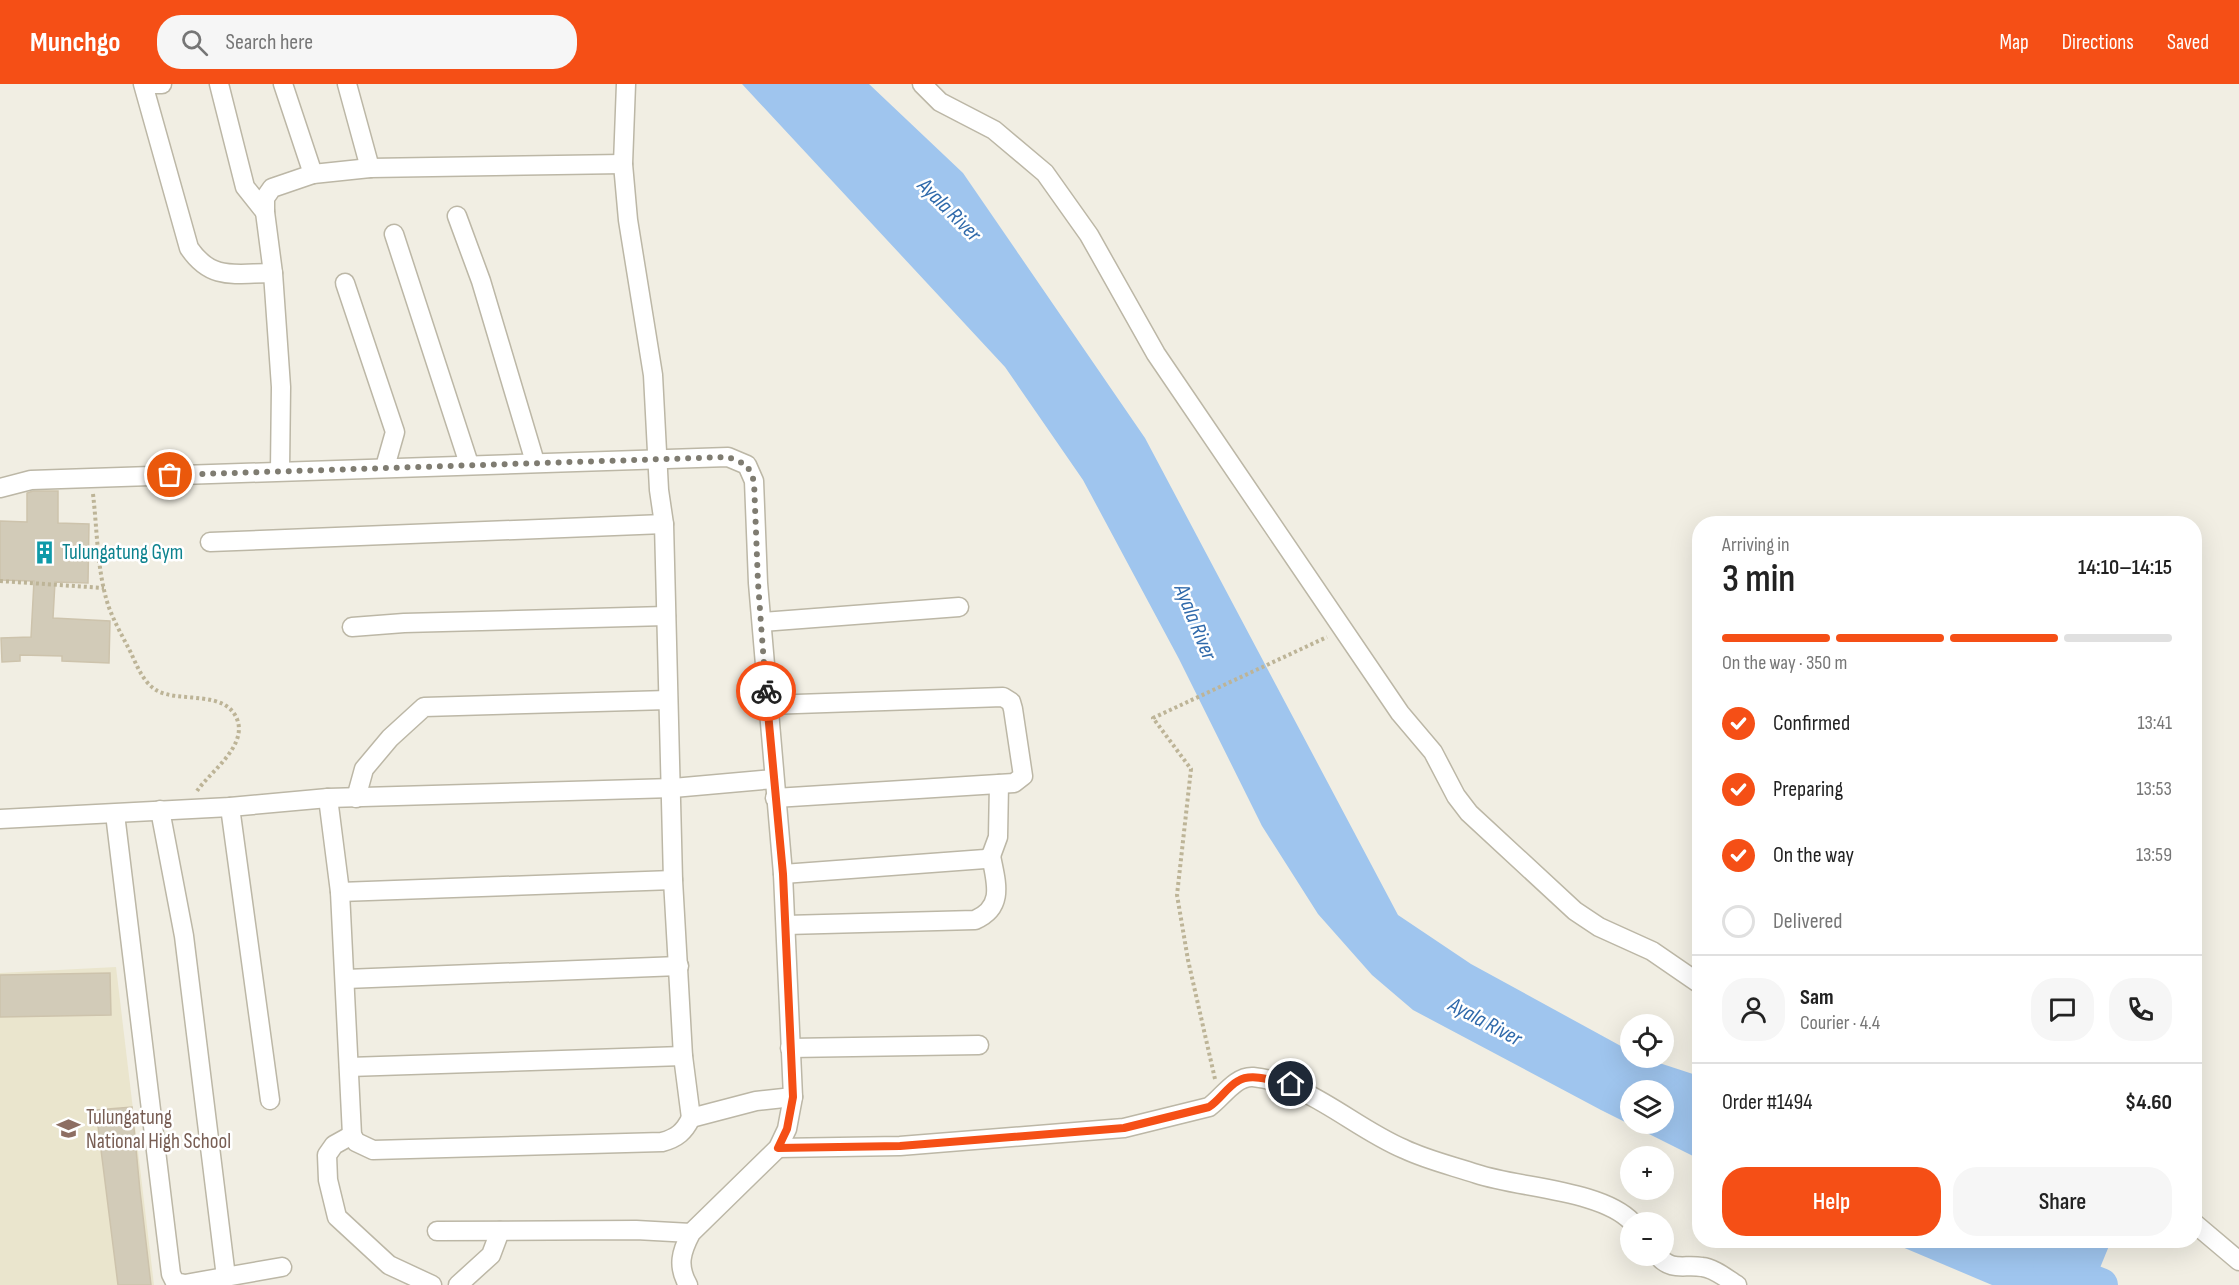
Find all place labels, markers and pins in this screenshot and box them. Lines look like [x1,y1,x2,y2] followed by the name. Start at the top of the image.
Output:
[144,449,195,500] pin
[31,539,57,565] building icon: Tulungatung Gym
[62,540,183,565] place label: Tulungatung Gym
[1265,1058,1316,1109] pin
[86,1105,231,1154] place label: Tulungatung National High School
[55,1116,81,1142] school or university icon: Tulungatung National High School

